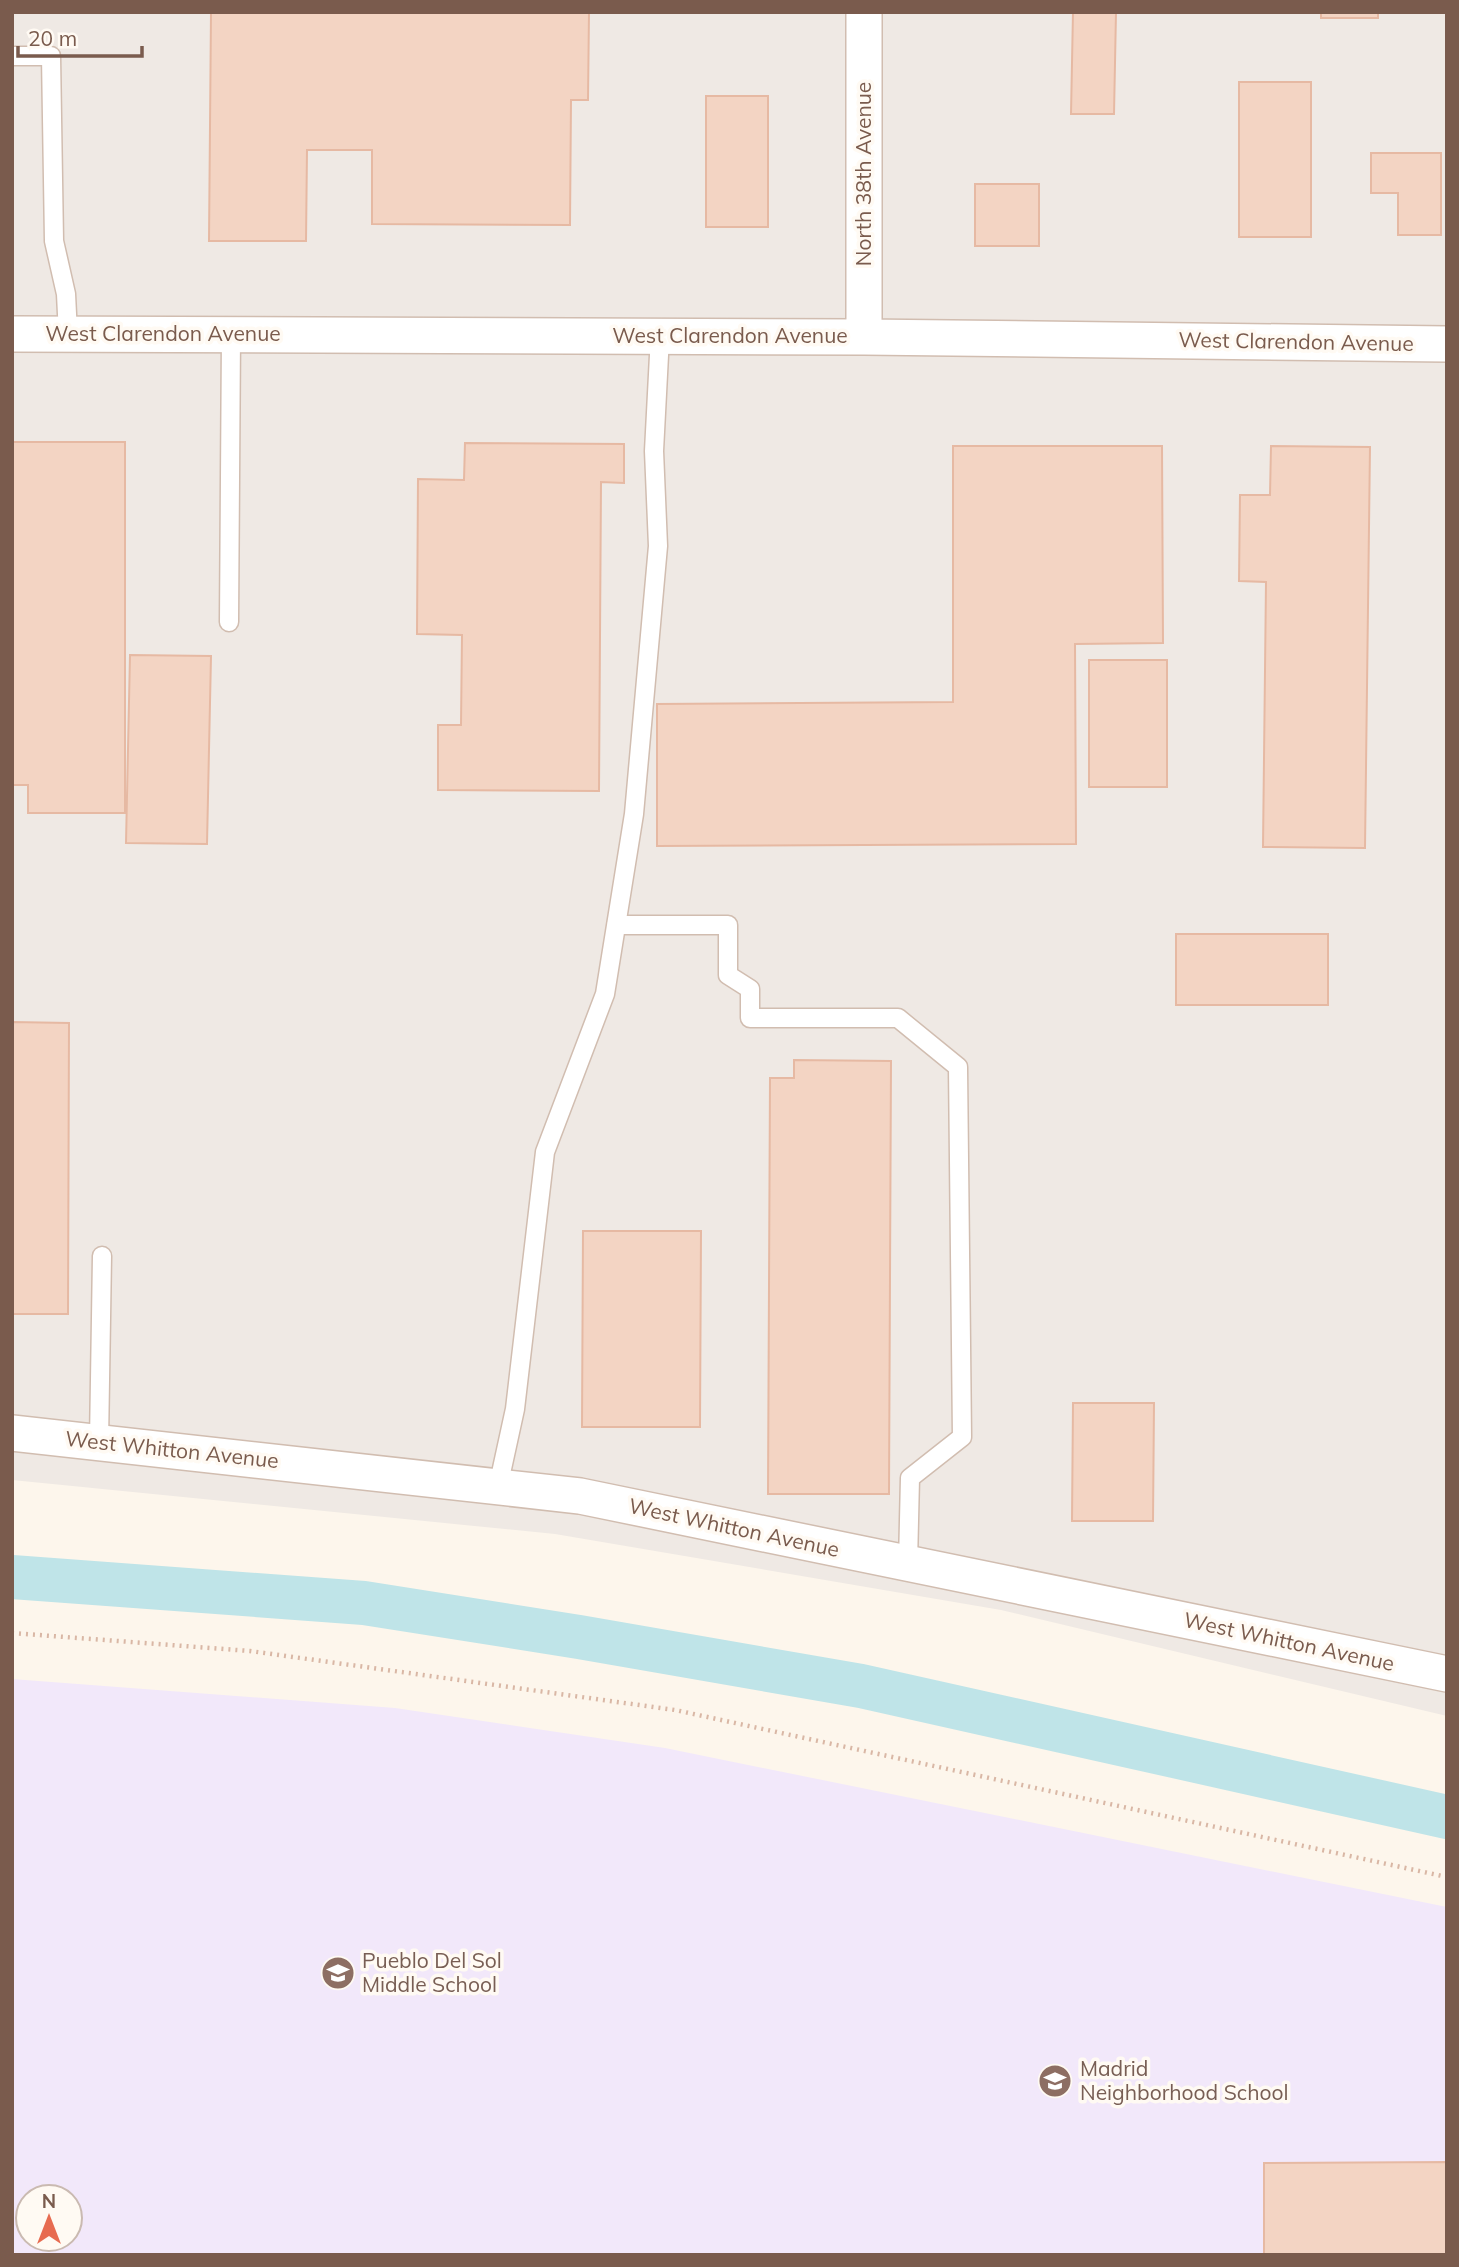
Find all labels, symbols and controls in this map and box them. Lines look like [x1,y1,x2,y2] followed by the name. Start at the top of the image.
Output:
[18,14,142,58] scale bar
[28,25,77,51] text: 20 m
[850,82,876,266] street label: North 38th Avenue
[45,320,281,346] street label: West Clarendon Avenue
[612,322,848,348] street label: West Clarendon Avenue
[1178,326,1414,356] street label: West Clarendon Avenue
[64,1425,280,1473] street label: West Whitton Avenue
[627,1492,842,1562] street label: West Whitton Avenue
[1182,1606,1397,1676] street label: West Whitton Avenue
[362,1947,502,1997] place label: Pueblo Del Sol Middle School
[319,1954,357,1992] school or university icon: Pueblo Del Sol Middle School
[1080,2055,1288,2105] place label: Madrid Neighborhood School
[1036,2062,1074,2100] school or university icon: Madrid Neighborhood School
[14,2183,84,2253] north arrow
[42,2189,56,2213] text: N

